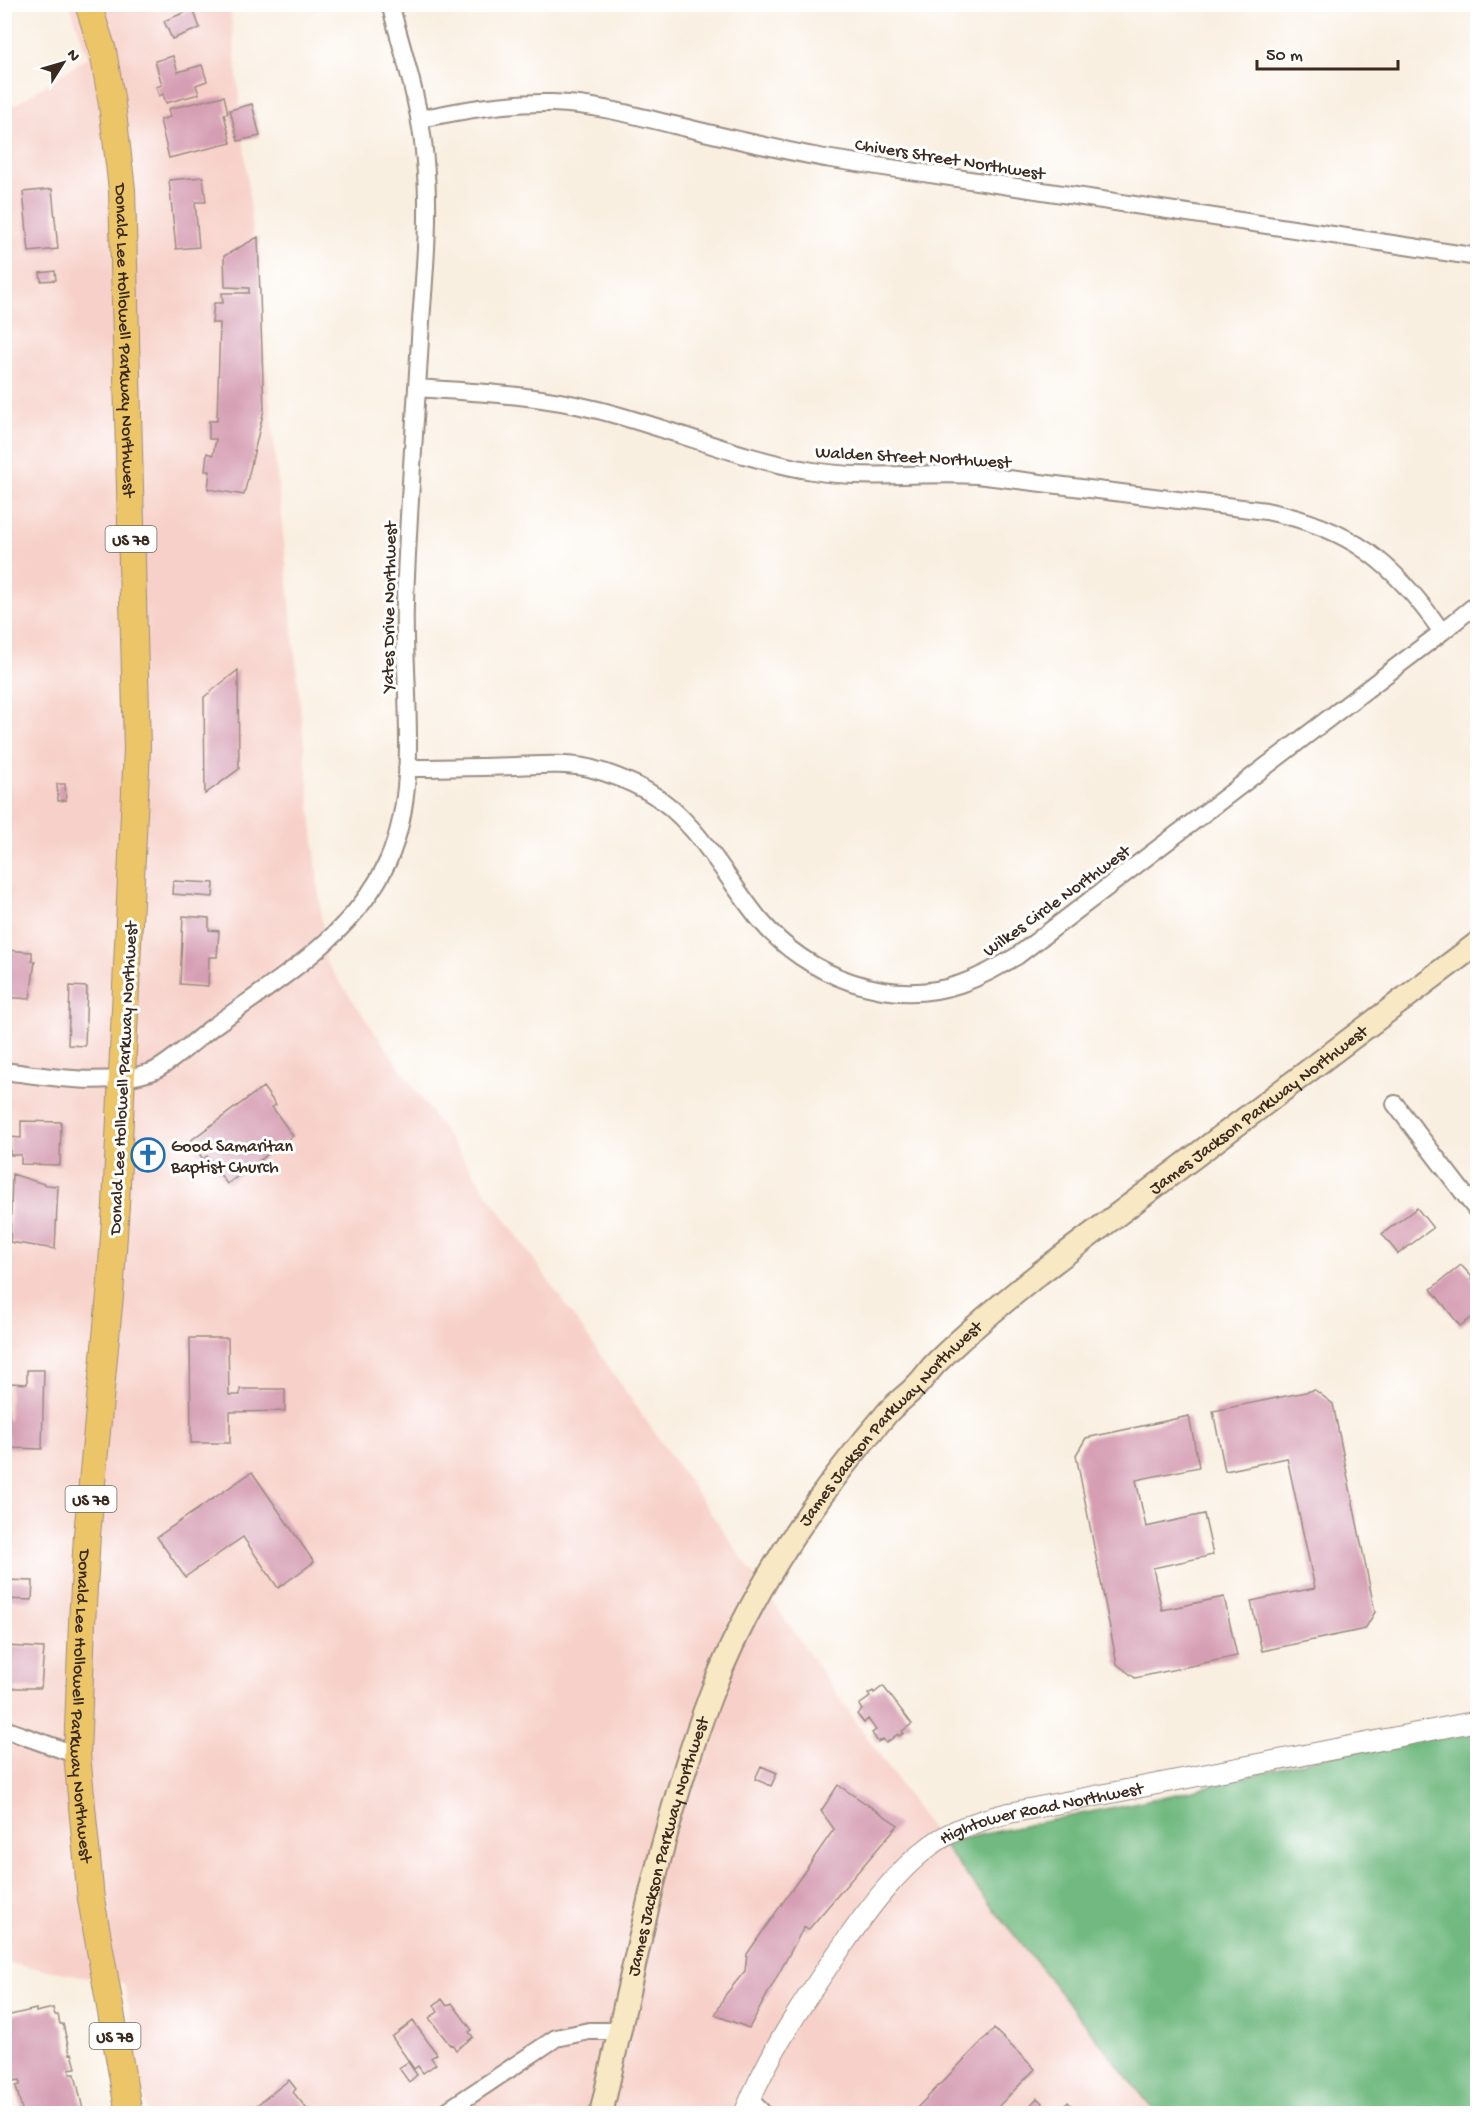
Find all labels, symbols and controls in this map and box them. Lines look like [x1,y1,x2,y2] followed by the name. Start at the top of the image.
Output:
[33,33,93,93] north arrow
[1257,33,1398,71] scale bar
[61,46,83,66] text: N
[1266,46,1303,67] text: 50 m
[853,135,1048,186] street label: Chivers Street Northwest
[108,182,138,499] street label: Donald Lee Hollowell Parkway Northwest
[815,443,1013,474] street label: Walden Street Northwest
[378,520,403,695] street label: Yates Drive Northwest
[106,526,156,552] road number: US 78
[980,841,1136,962] street label: Wilkes Circle Northwest
[106,920,143,1236] street label: Donald Lee Hollowell Parkway Northwest
[1146,1021,1374,1200] street label: James Jackson Parkway Northwest
[130,1137,166,1173] church icon: Good Samaritan Baptist Church
[170,1137,294,1179] place label: Good Samaritan Baptist Church
[795,1316,989,1531] street label: James Jackson Parkway Northwest
[66,1486,116,1512] road number: US 78
[64,1548,96,1865] street label: Donald Lee Hollowell Parkway Northwest
[624,1713,715,1978] street label: James Jackson Parkway Northwest
[936,1779,1147,1850] street label: Hightower Road Northwest
[90,2023,140,2049] road number: US 78

